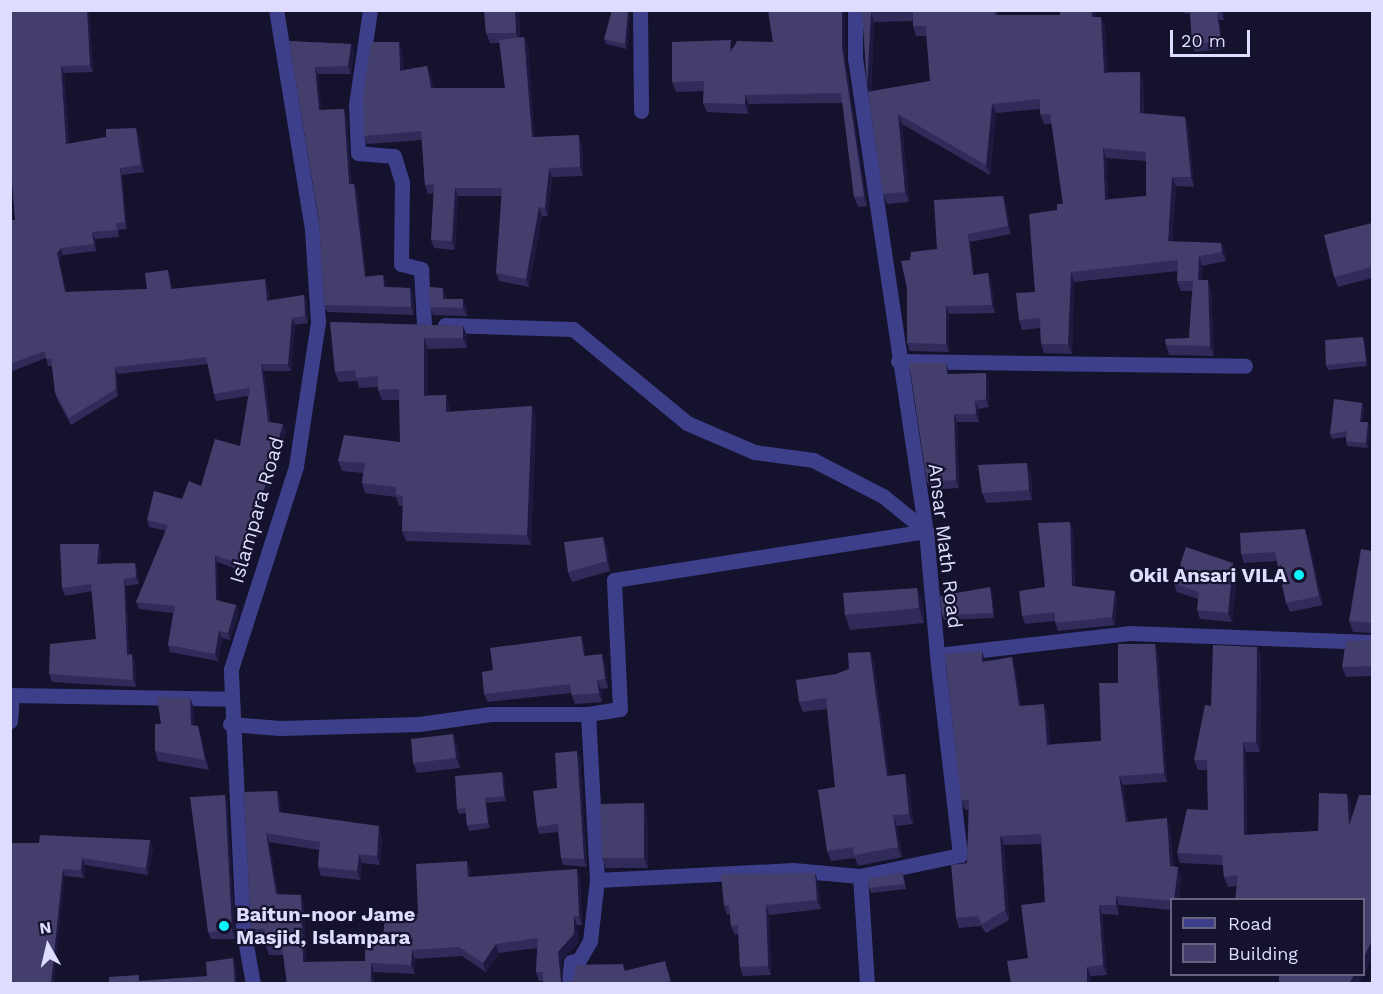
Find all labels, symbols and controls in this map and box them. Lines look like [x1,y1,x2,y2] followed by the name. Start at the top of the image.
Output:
[1173,18,1252,56] scale bar
[1181,30,1226,51] text: 20 m
[225,434,289,586] street label: Islampara Road
[923,462,967,630] street label: Ansar Math Road
[1128,563,1287,587] place label: Okil Ansari VILA
[1292,568,1306,582] marker: Okil Ansari VILA
[1170,898,1365,976] legend
[236,903,416,950] place label: Baitun-noor Jame Masjid, Islampara
[1228,913,1272,934] text: Road
[18,916,78,976] north arrow
[38,917,53,938] text: N
[217,919,231,933] marker: Baitun-noor Jame Masjid, Islampara
[1228,943,1298,964] text: Building

